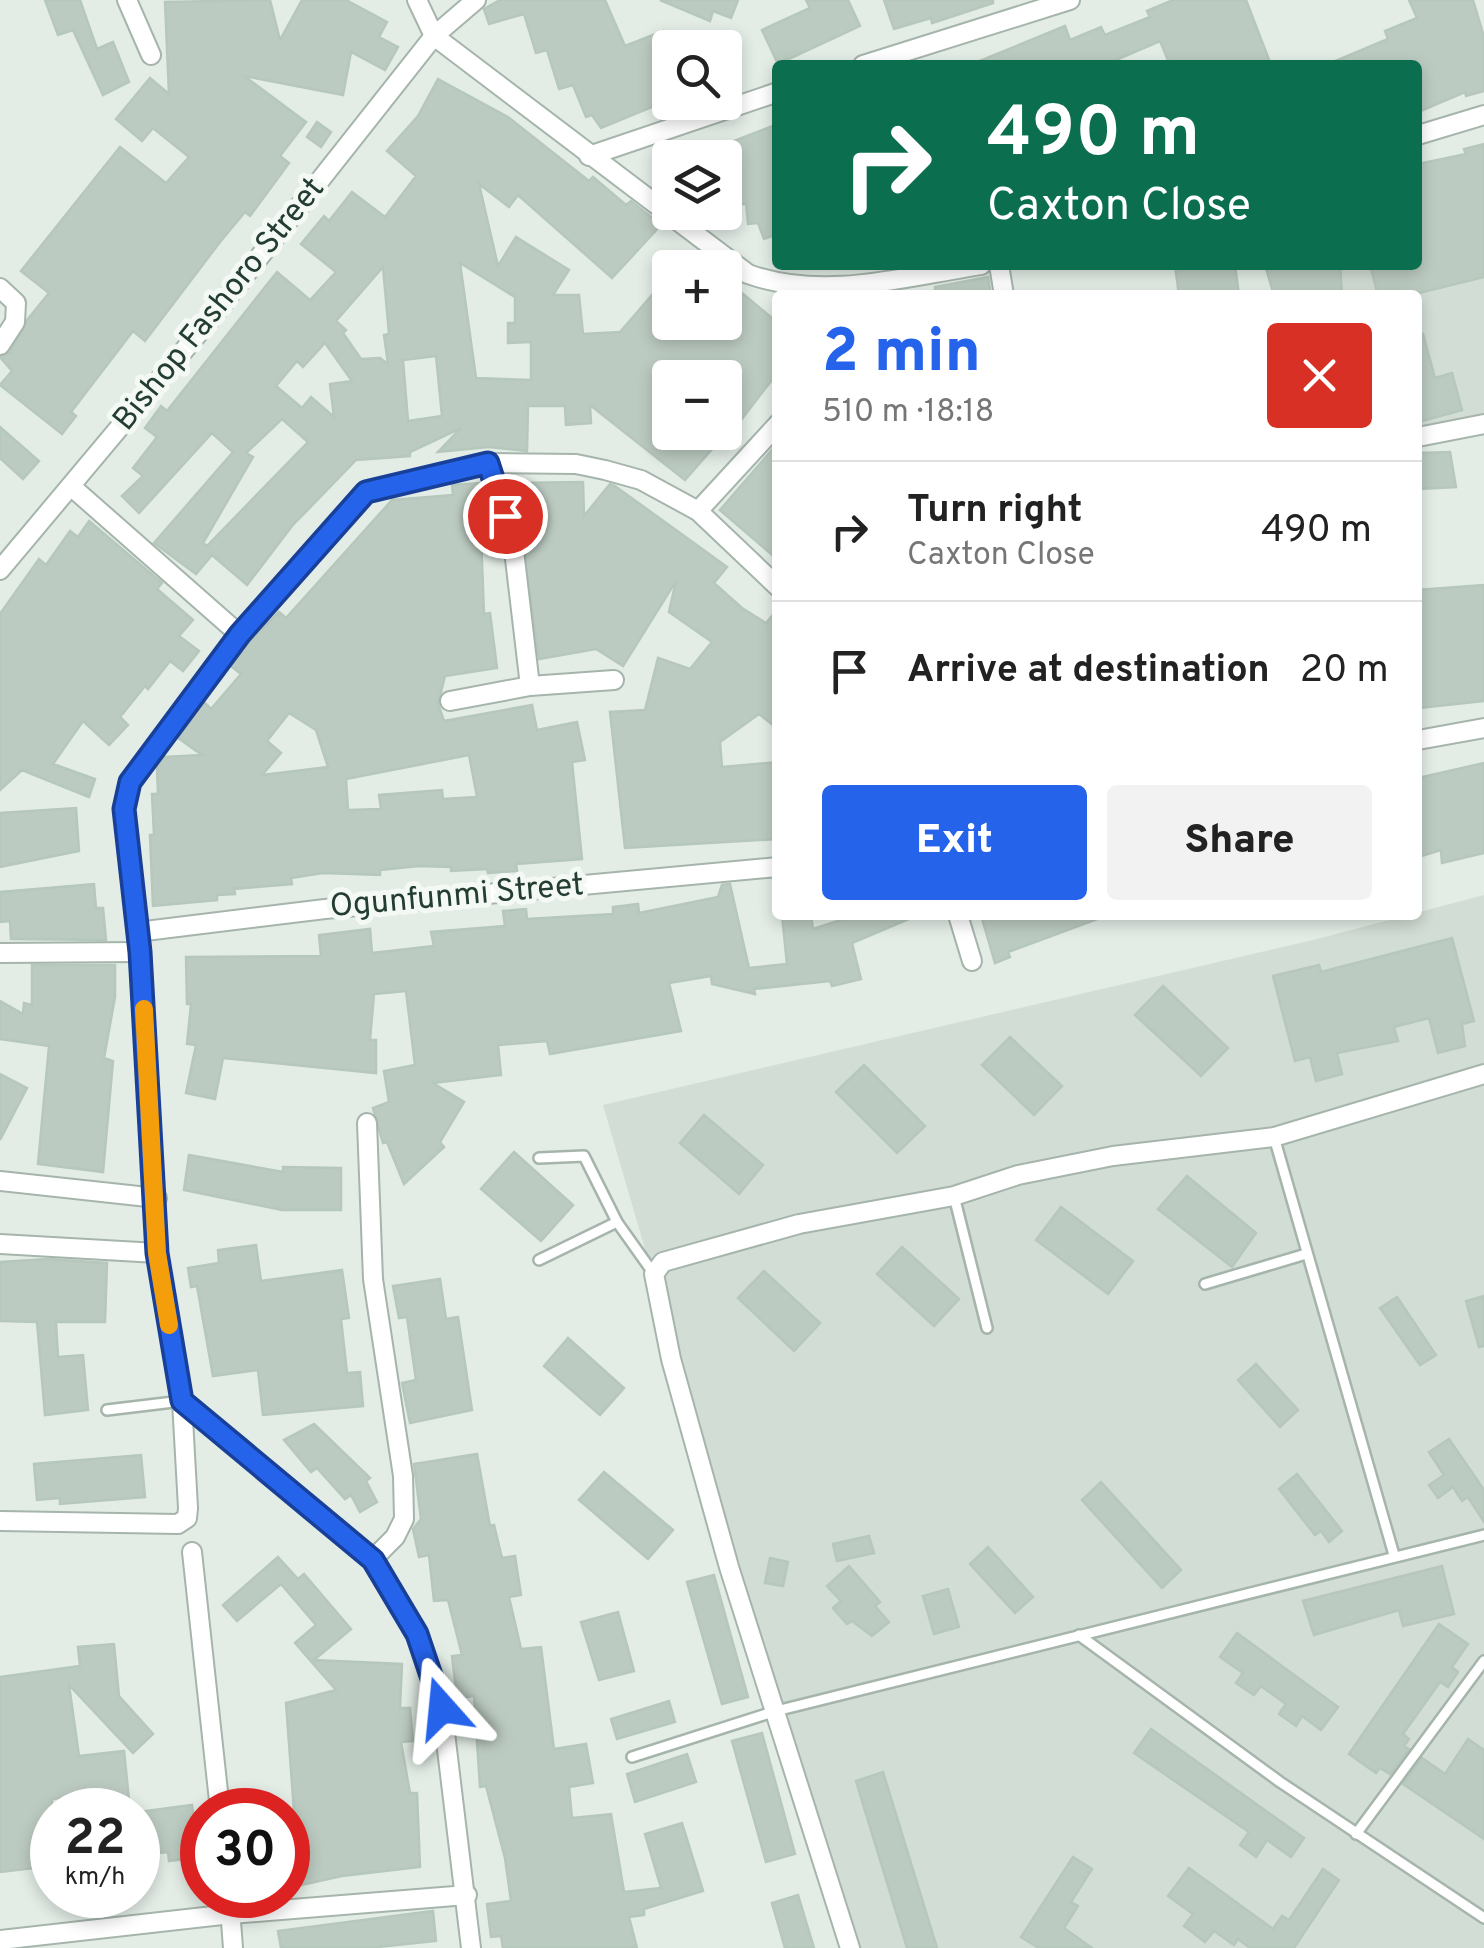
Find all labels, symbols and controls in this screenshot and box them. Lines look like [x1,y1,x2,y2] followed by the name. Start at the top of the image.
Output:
[652,30,742,450] map controls
[652,30,742,120] button: search
[987,92,1200,181] text: 490 m
[822,100,952,230] icon: right
[652,140,742,230] button: layers
[105,170,335,440] street label: Bishop Fashoro Street
[987,179,1251,236] text: Caxton Close
[652,250,742,340] button: +
[822,317,981,393] text: 2 min
[1267,323,1372,428] button: close
[652,360,742,450] button: −
[822,393,994,433] text: 510 m · 18:18
[463,474,548,559] pin
[907,487,1082,536] text: Turn right
[478,489,533,544] icon: arrive
[822,504,877,559] icon: right
[1261,507,1372,556] text: 490 m
[907,536,1095,576] text: Caxton Close
[822,644,877,699] icon: arrive
[907,647,1270,696] text: Arrive at destination
[1300,647,1389,696] text: 20 m
[822,785,1087,900] button: Exit
[1107,785,1372,900] button: Share
[328,866,586,928] street label: Ogunfunmi Street
[390,1656,494,1760] position arrow
[180,1788,310,1918] speed limit sign: 30
[64,1809,126,1872] text: 22
[65,1862,125,1894] text: km/h

